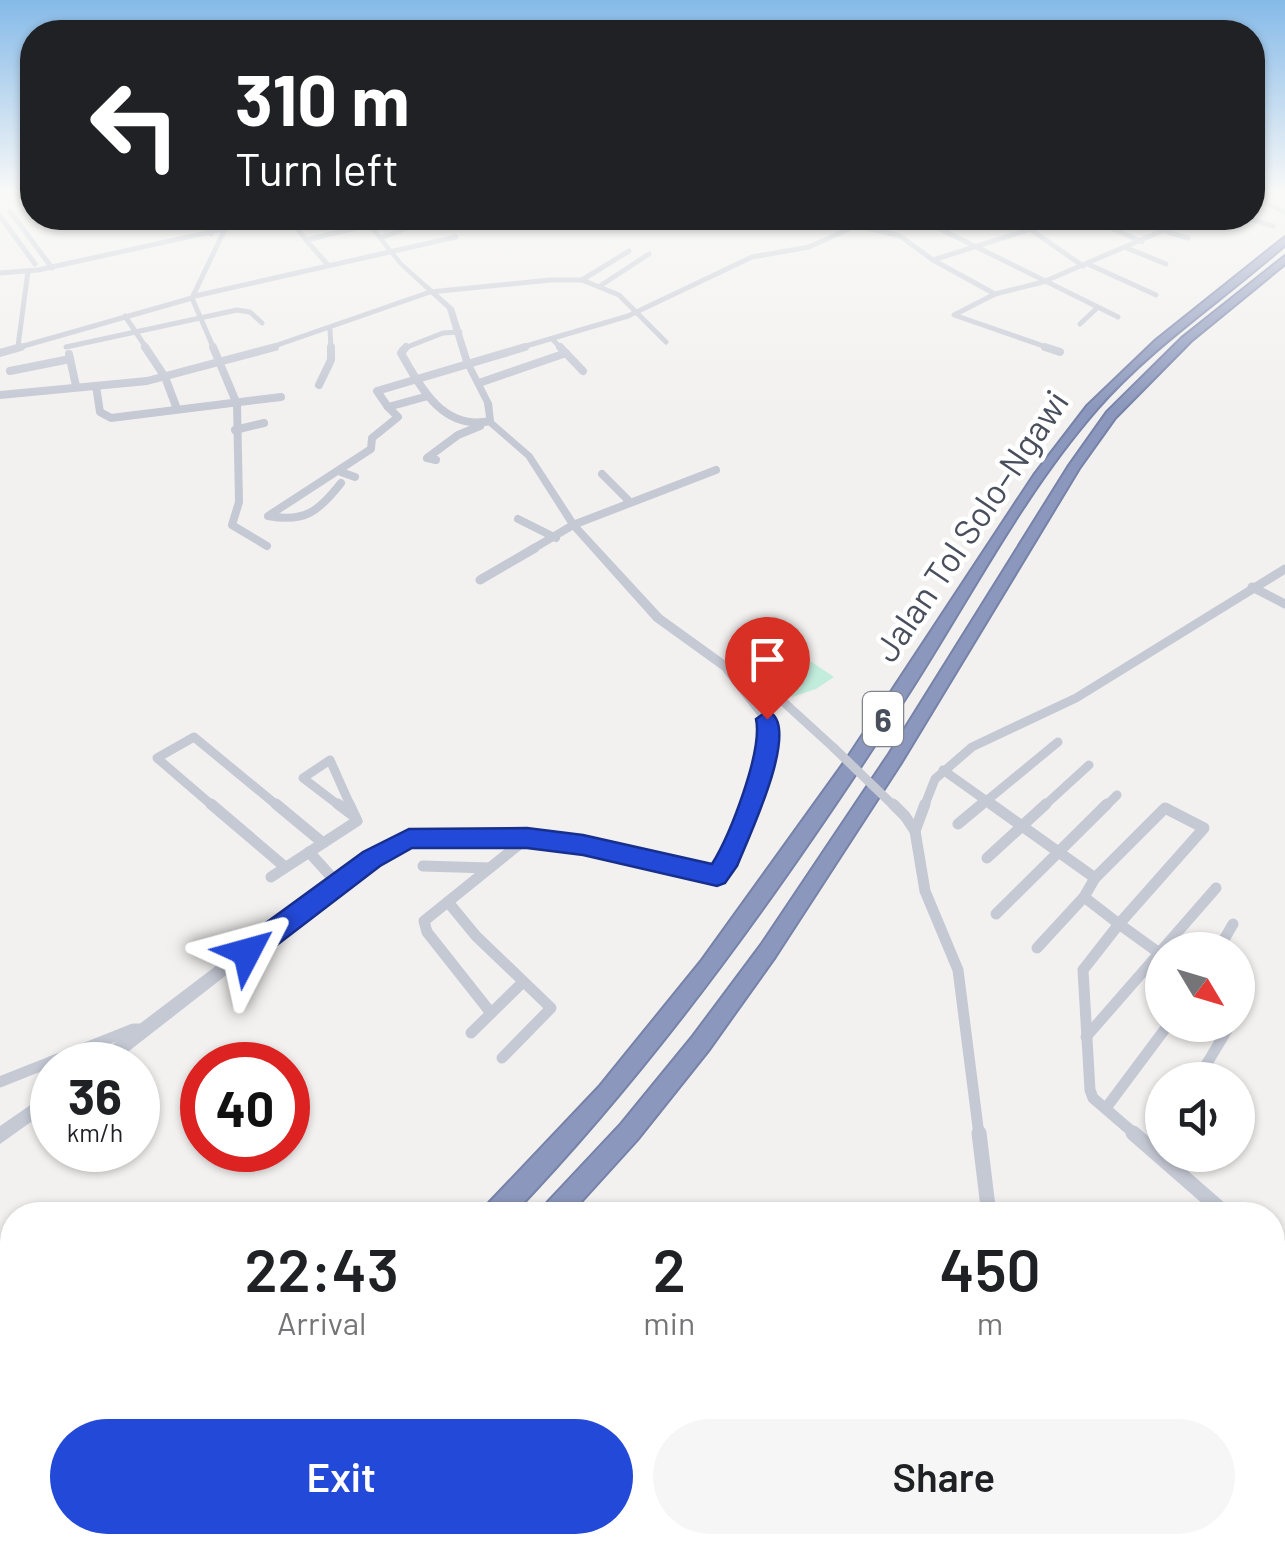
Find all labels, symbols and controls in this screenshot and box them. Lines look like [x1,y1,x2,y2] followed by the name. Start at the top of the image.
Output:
[235,56,410,140] text: 310 m
[70,60,200,190] icon: left
[235,141,399,195] text: Turn left
[864,381,1076,669] street label: Jalan Tol Solo–Ngawi
[725,617,810,720] pin
[740,632,795,687] icon: arrive
[863,692,903,746] road number: 6
[195,900,299,1004] position arrow
[1145,932,1255,1042] north arrow
[1145,932,1255,1172] map controls
[180,1042,310,1172] speed limit sign: 40
[1145,1062,1255,1172] button: sound
[68,1065,122,1125] text: 36
[67,1117,123,1147] text: km/h
[244,1232,399,1304] text: 22:43
[653,1232,686,1304] text: 2
[940,1232,1041,1304] text: 450
[277,1303,366,1341] text: Arrival
[643,1303,695,1341] text: min
[977,1303,1003,1341] text: m
[50,1419,633,1534] button: Exit
[653,1419,1235,1534] button: Share

